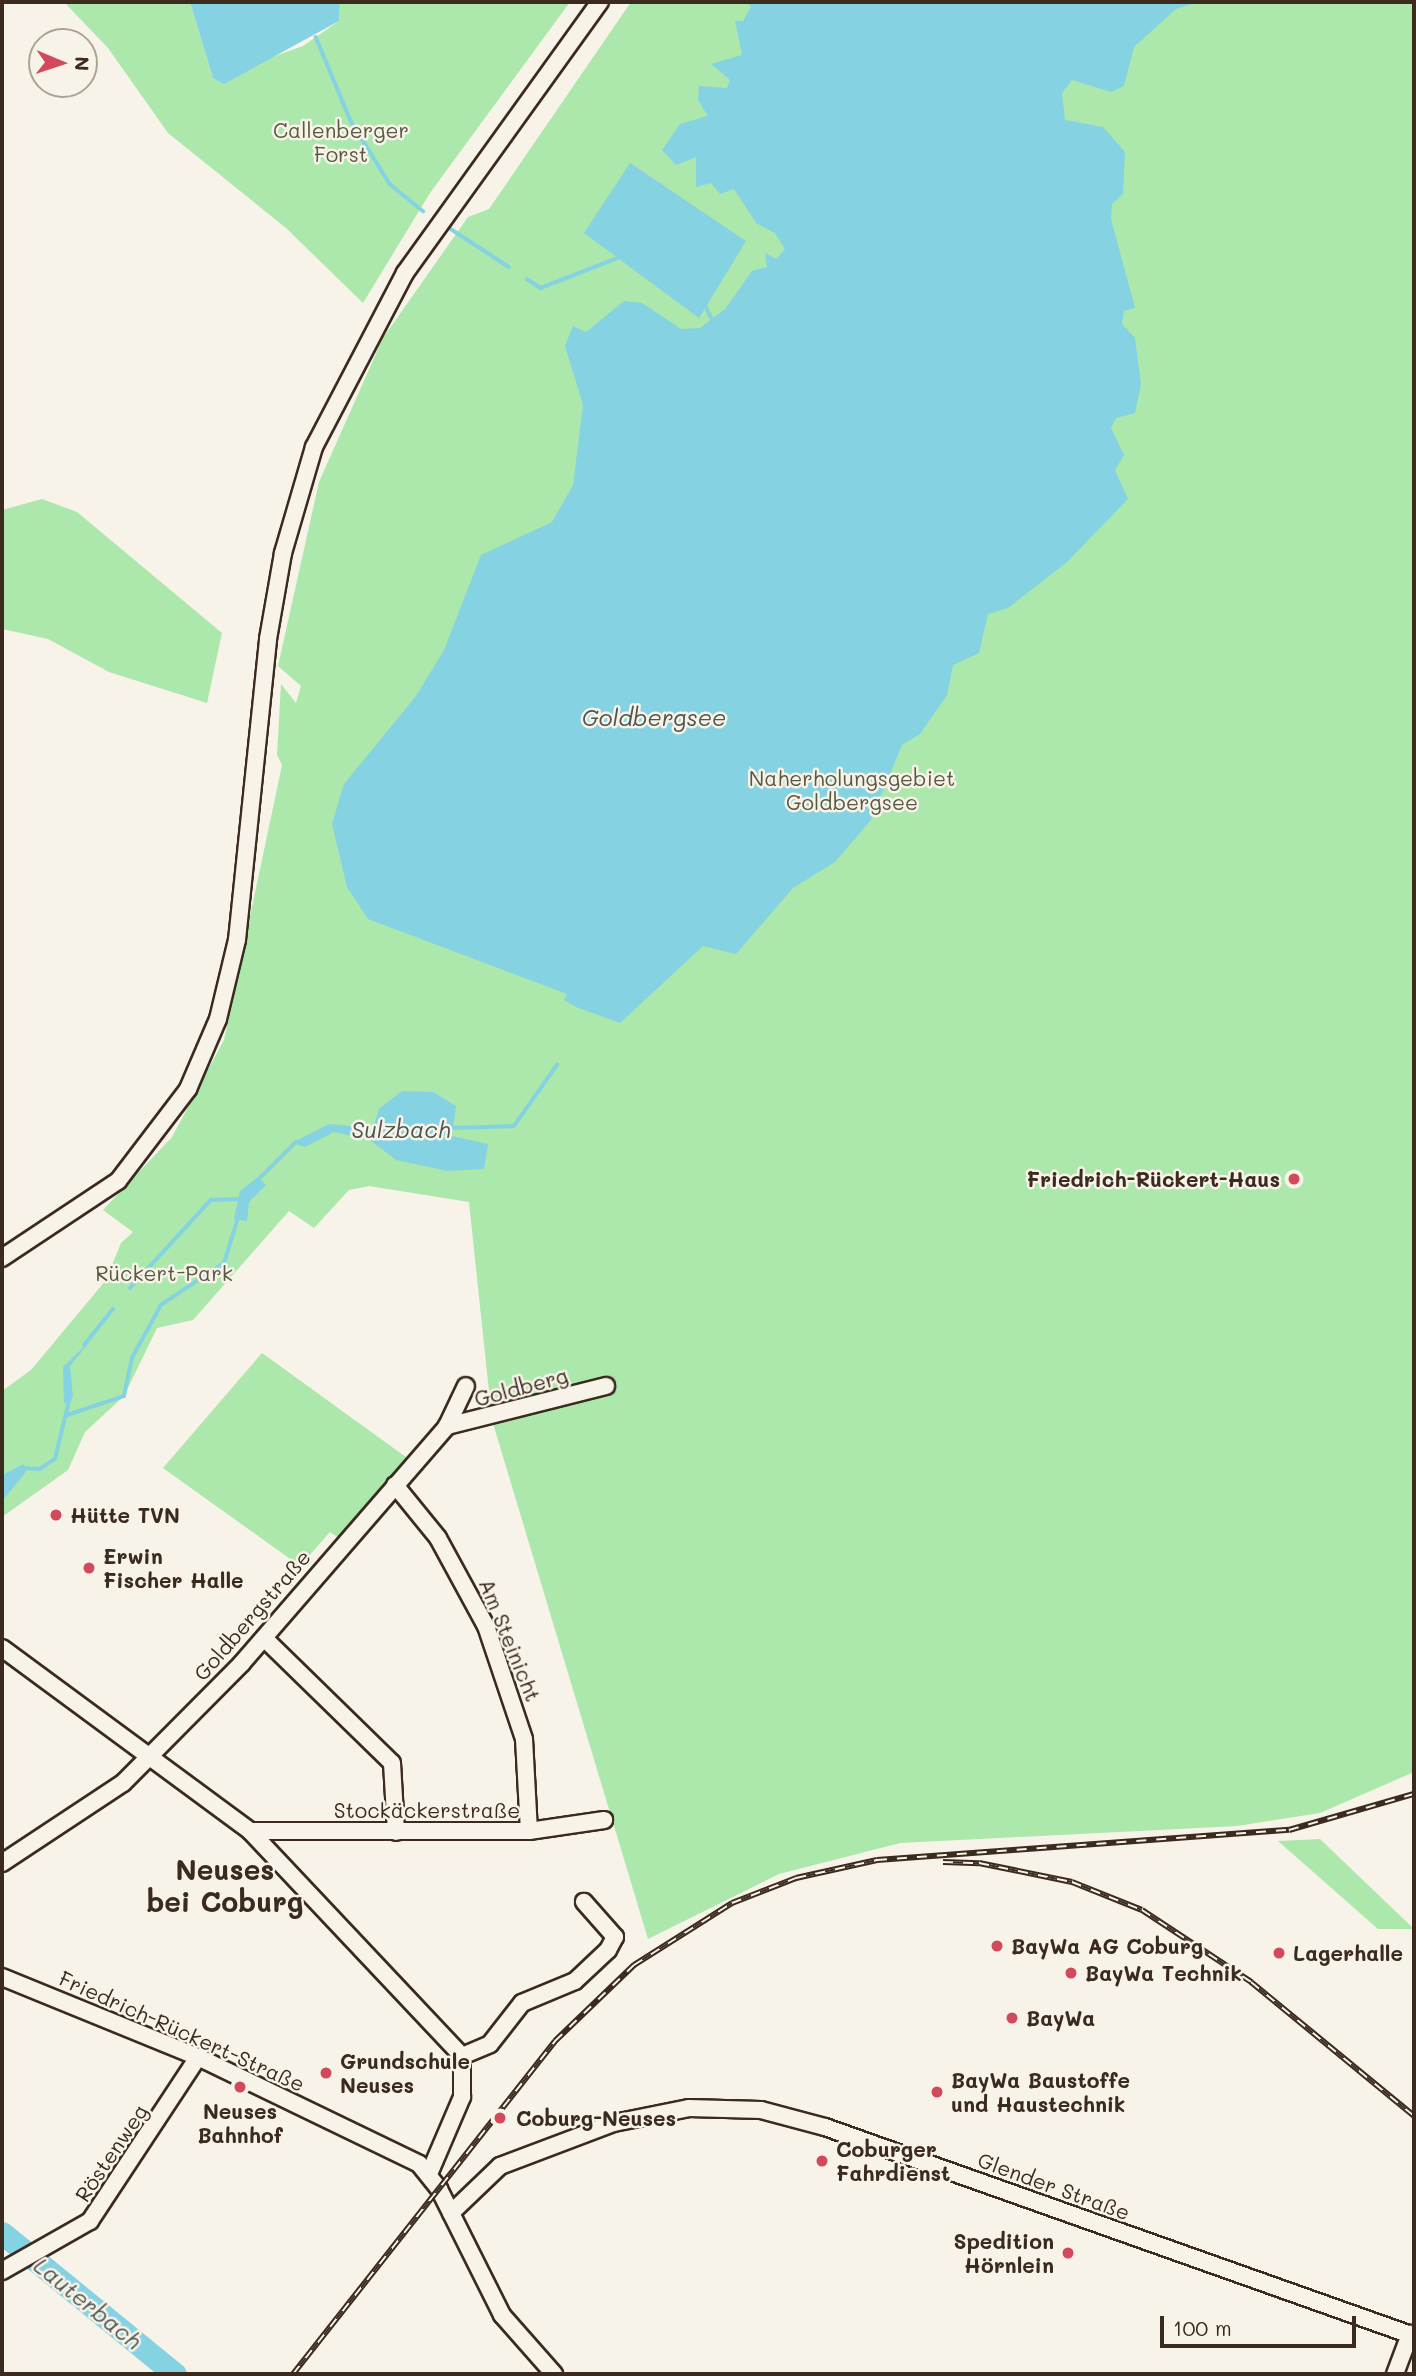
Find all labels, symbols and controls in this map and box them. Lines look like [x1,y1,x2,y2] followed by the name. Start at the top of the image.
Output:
[28,28,98,98] north arrow
[70,56,95,71] text: N
[273,117,409,167] park label: Callenberger Forst
[582,703,726,731] water label: Goldbergsee
[749,765,955,815] park label: Naherholungsgebiet Goldbergsee
[351,1115,451,1143] water label: Sulzbach
[1027,1166,1280,1192] place label: Friedrich-Rückert-Haus
[1286,1171,1302,1187] marker: Friedrich-Rückert-Haus
[95,1260,233,1286] park label: Rückert-Park
[472,1362,570,1412] street label: Goldberg
[70,1502,180,1528] place label: Hütte TVN
[48,1507,64,1523] marker: Hütte TVN
[103,1543,244,1593] place label: Erwin Fischer Halle
[188,1544,316,1686] street label: Goldbergstraße
[81,1560,97,1576] marker: Erwin Fischer Halle
[474,1575,546,1705] street label: Am Steinicht
[334,1797,520,1823] street label: Stockäckerstraße
[147,1852,303,1918] district label: Neuses bei Coburg
[1011,1933,1203,1959] place label: BayWa AG Coburg
[989,1938,1005,1954] marker: BayWa AG Coburg
[1293,1940,1403,1966] place label: Lagerhalle
[1271,1945,1287,1961] marker: Lagerhalle
[1085,1960,1242,1986] place label: BayWa Technik
[55,1965,309,2097] street label: Friedrich-Rückert-Straße
[1063,1965,1079,1981] marker: BayWa Technik
[1026,2005,1095,2031] place label: BayWa
[1004,2010,1020,2026] marker: BayWa
[340,2048,470,2098] place label: Grundschule Neuses
[318,2065,334,2081] marker: Grundschule Neuses
[951,2067,1130,2117] place label: BayWa Baustoffe und Haustechnik
[232,2079,248,2095] marker: Neuses Bahnhof
[929,2084,945,2100] marker: BayWa Baustoffe und Haustechnik
[197,2098,283,2148] place label: Neuses Bahnhof
[69,2100,153,2206] street label: Röstenweg
[516,2105,676,2131] place label: Coburg-Neuses
[490,2108,510,2128] marker: Coburg-Neuses
[836,2136,950,2186] place label: Coburger Fahrdienst
[974,2147,1134,2225] street label: Glender Straße
[814,2153,830,2169] marker: Coburger Fahrdienst
[953,2228,1054,2278] place label: Spedition Hörnlein
[1060,2245,1076,2261] marker: Spedition Hörnlein
[29,2251,147,2355] water label: Lauterbach
[1164,2302,1360,2346] scale bar
[1173,2314,1232,2341] text: 100 m

